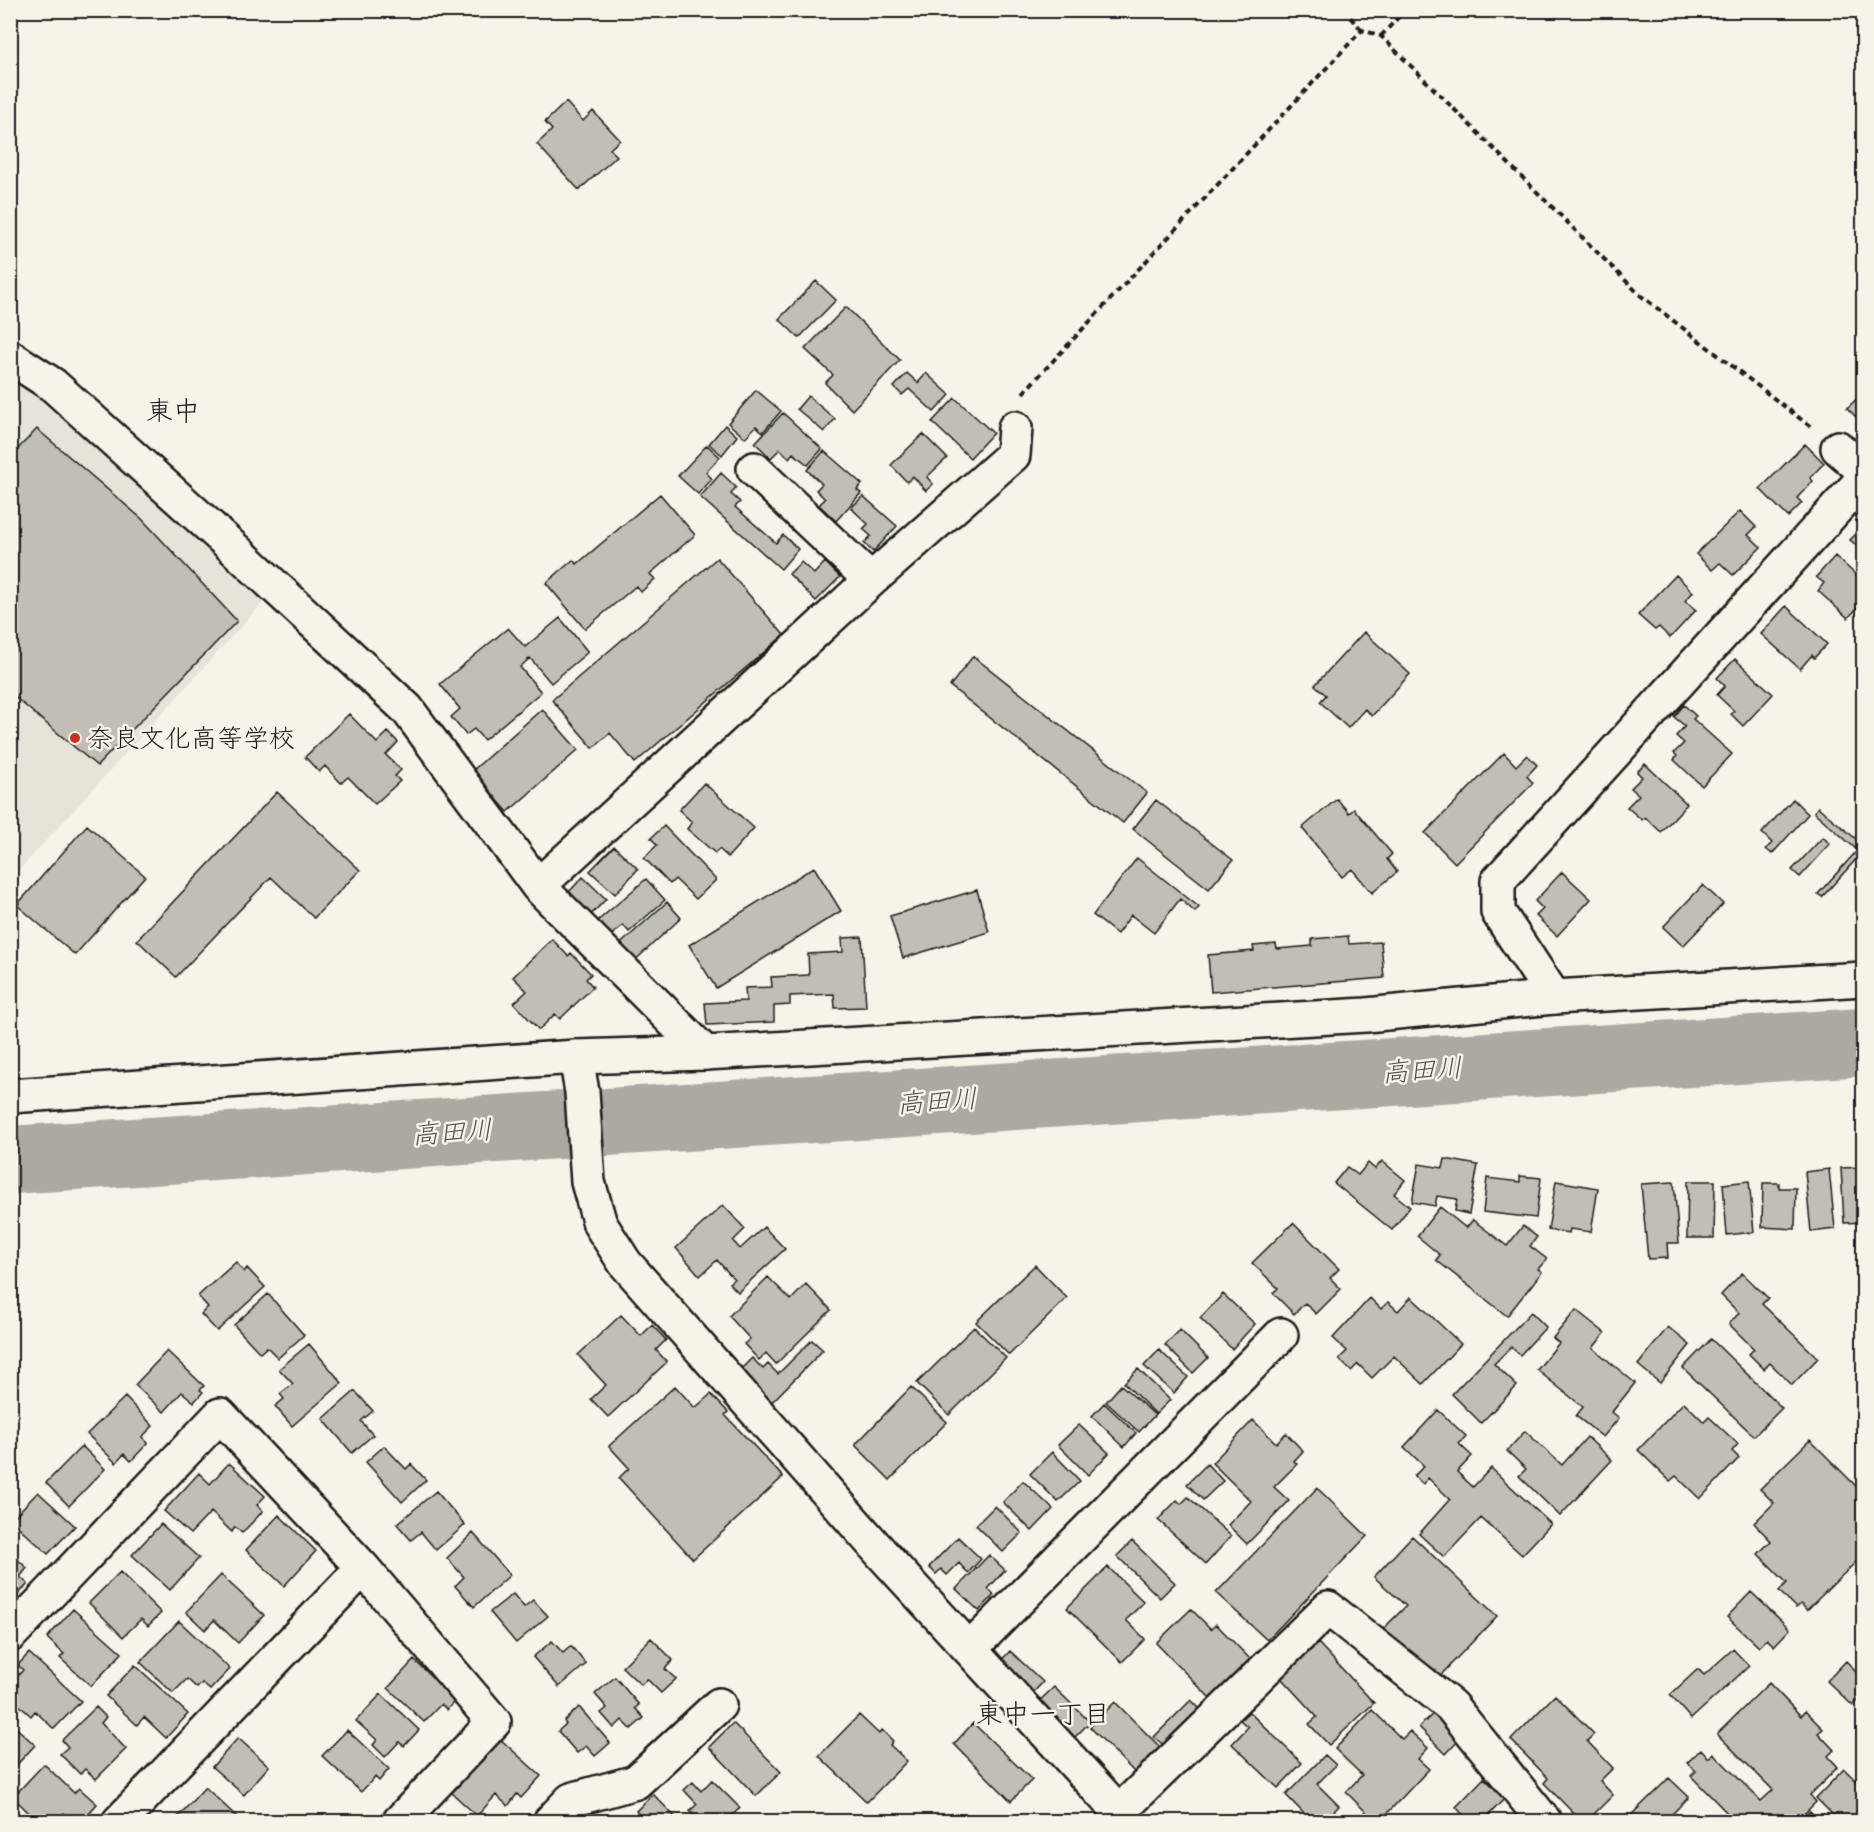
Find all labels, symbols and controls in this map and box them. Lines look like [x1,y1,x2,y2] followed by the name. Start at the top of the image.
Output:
[146,394,200,428] district label: 東中
[87,722,295,755] place label: 奈良文化高等学校
[68,731,82,745] marker: 奈良文化高等学校
[1380,1050,1464,1090] water label: 高田川
[895,1081,979,1121] water label: 高田川
[410,1112,494,1152] water label: 高田川
[976,1697,1111,1731] district label: 東中一丁目

